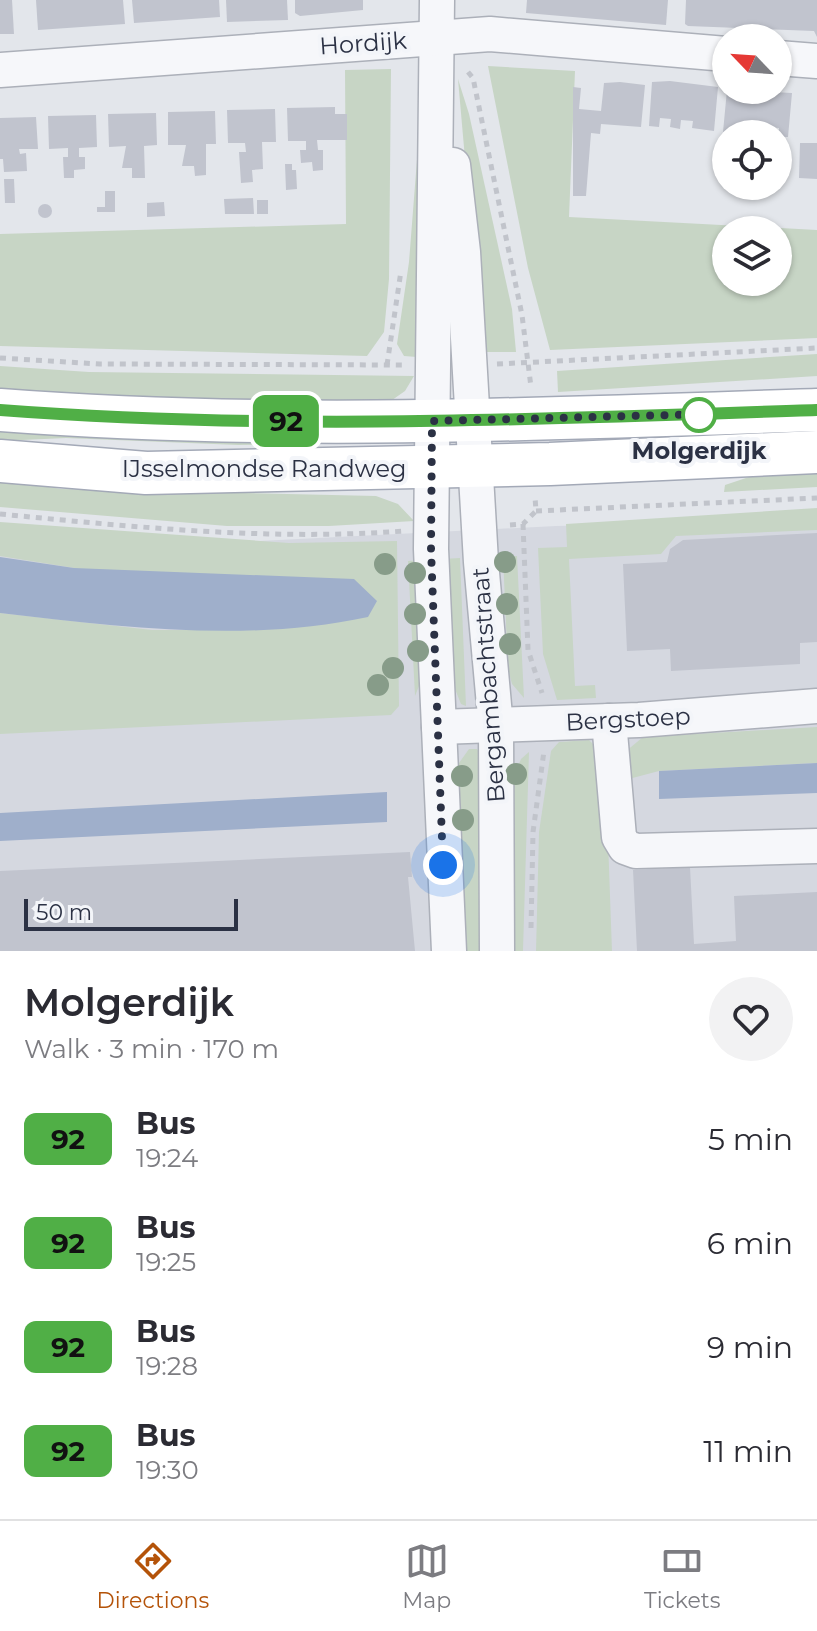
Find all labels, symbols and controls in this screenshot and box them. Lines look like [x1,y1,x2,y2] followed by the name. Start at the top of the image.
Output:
[712,24,792,104] north arrow
[712,24,792,296] map controls
[318,25,408,61] street label: Hordijk
[712,120,792,200] button: locate
[712,216,792,296] button: layers
[250,395,322,447] line badge: 92
[682,398,716,432] marker: Molgerdijk
[269,404,303,438] text: 92
[632,436,767,465] place label: Molgerdijk
[122,454,406,483] street label: IJsselmondse Randweg
[465,566,511,804] street label: Bergambachtstraat
[565,701,691,737] street label: Bergstoep
[423,845,463,885] your location
[24,895,238,931] scale bar
[36,899,92,926] text: 50 m
[709,977,793,1061] button: heart
[24,979,234,1026] text: Molgerdijk
[24,1033,279,1065] text: Walk · 3 min · 170 m
[136,1105,196,1142] text: Bus
[708,1121,793,1158] text: 5 min
[51,1122,85,1156] text: 92
[136,1142,198,1174] text: 19:24
[136,1209,196,1246] text: Bus
[707,1225,793,1262] text: 6 min
[51,1226,85,1260] text: 92
[136,1246,196,1278] text: 19:25
[136,1313,196,1350] text: Bus
[707,1329,793,1366] text: 9 min
[51,1330,85,1364] text: 92
[136,1350,198,1382] text: 19:28
[136,1417,196,1454] text: Bus
[703,1433,793,1470] text: 11 min
[51,1434,85,1468] text: 92
[136,1454,199,1486] text: 19:30
[96,1539,209,1614] tab: Directions
[402,1539,451,1614] tab: Map
[644,1539,720,1614] tab: Tickets

